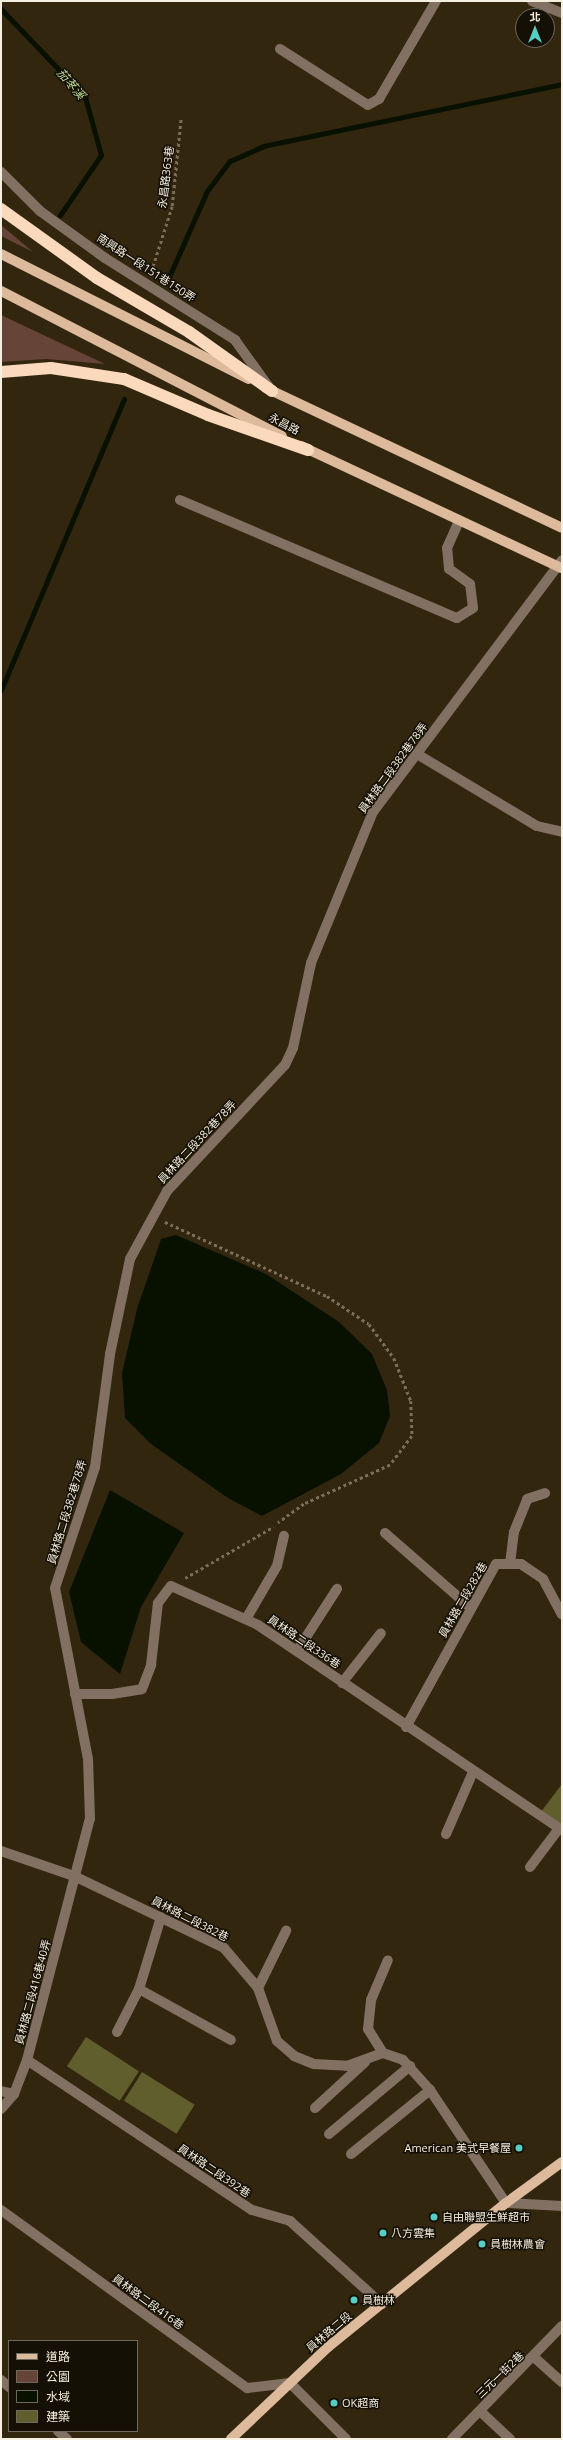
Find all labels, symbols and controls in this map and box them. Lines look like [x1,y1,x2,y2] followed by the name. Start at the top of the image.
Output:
[515,8,555,48] north arrow
[530,9,541,24] text: 北
[54,66,88,102] water label: 茄苳溪
[156,145,176,209] street label: 永昌路363巷
[94,231,198,305] street label: 南興路一段151巷150弄
[266,411,302,437] street label: 永昌路
[356,720,430,816] street label: 員林路二段382巷78弄
[155,1098,239,1186] street label: 員林路二段382巷78弄
[45,1458,89,1566] street label: 員林路二段382巷78弄
[436,1560,490,1640] street label: 員林路二段282巷
[265,1613,343,1671] street label: 員林路二段336巷
[149,1894,231,1944] street label: 員林路二段382巷
[13,1938,53,2046] street label: 員林路二段416巷40弄
[404,2141,511,2155] place label: American 美式早餐屋
[175,2142,253,2200] street label: 員林路二段392巷
[514,2143,524,2153] marker: American 美式早餐屋
[442,2210,530,2224] place label: 自由聯盟生鮮超市
[429,2212,439,2222] marker: 自由聯盟生鮮超市
[391,2226,435,2240] place label: 八方雲集
[378,2228,388,2238] marker: 八方雲集
[490,2237,545,2251] place label: 員樹林農會
[477,2239,487,2249] marker: 員樹林農會
[110,2272,186,2332] street label: 員林路二段416巷
[362,2293,395,2307] place label: 員樹林
[349,2295,359,2305] marker: 員樹林
[304,2309,354,2355] street label: 員林路二段
[8,2340,138,2432] legend
[46,2348,70,2365] text: 道路
[473,2349,527,2401] street label: 三元一街2巷
[46,2368,70,2385] text: 公園
[46,2388,70,2405] text: 水域
[342,2396,379,2410] place label: OK超商
[329,2398,339,2408] marker: OK超商
[46,2408,70,2425] text: 建築

